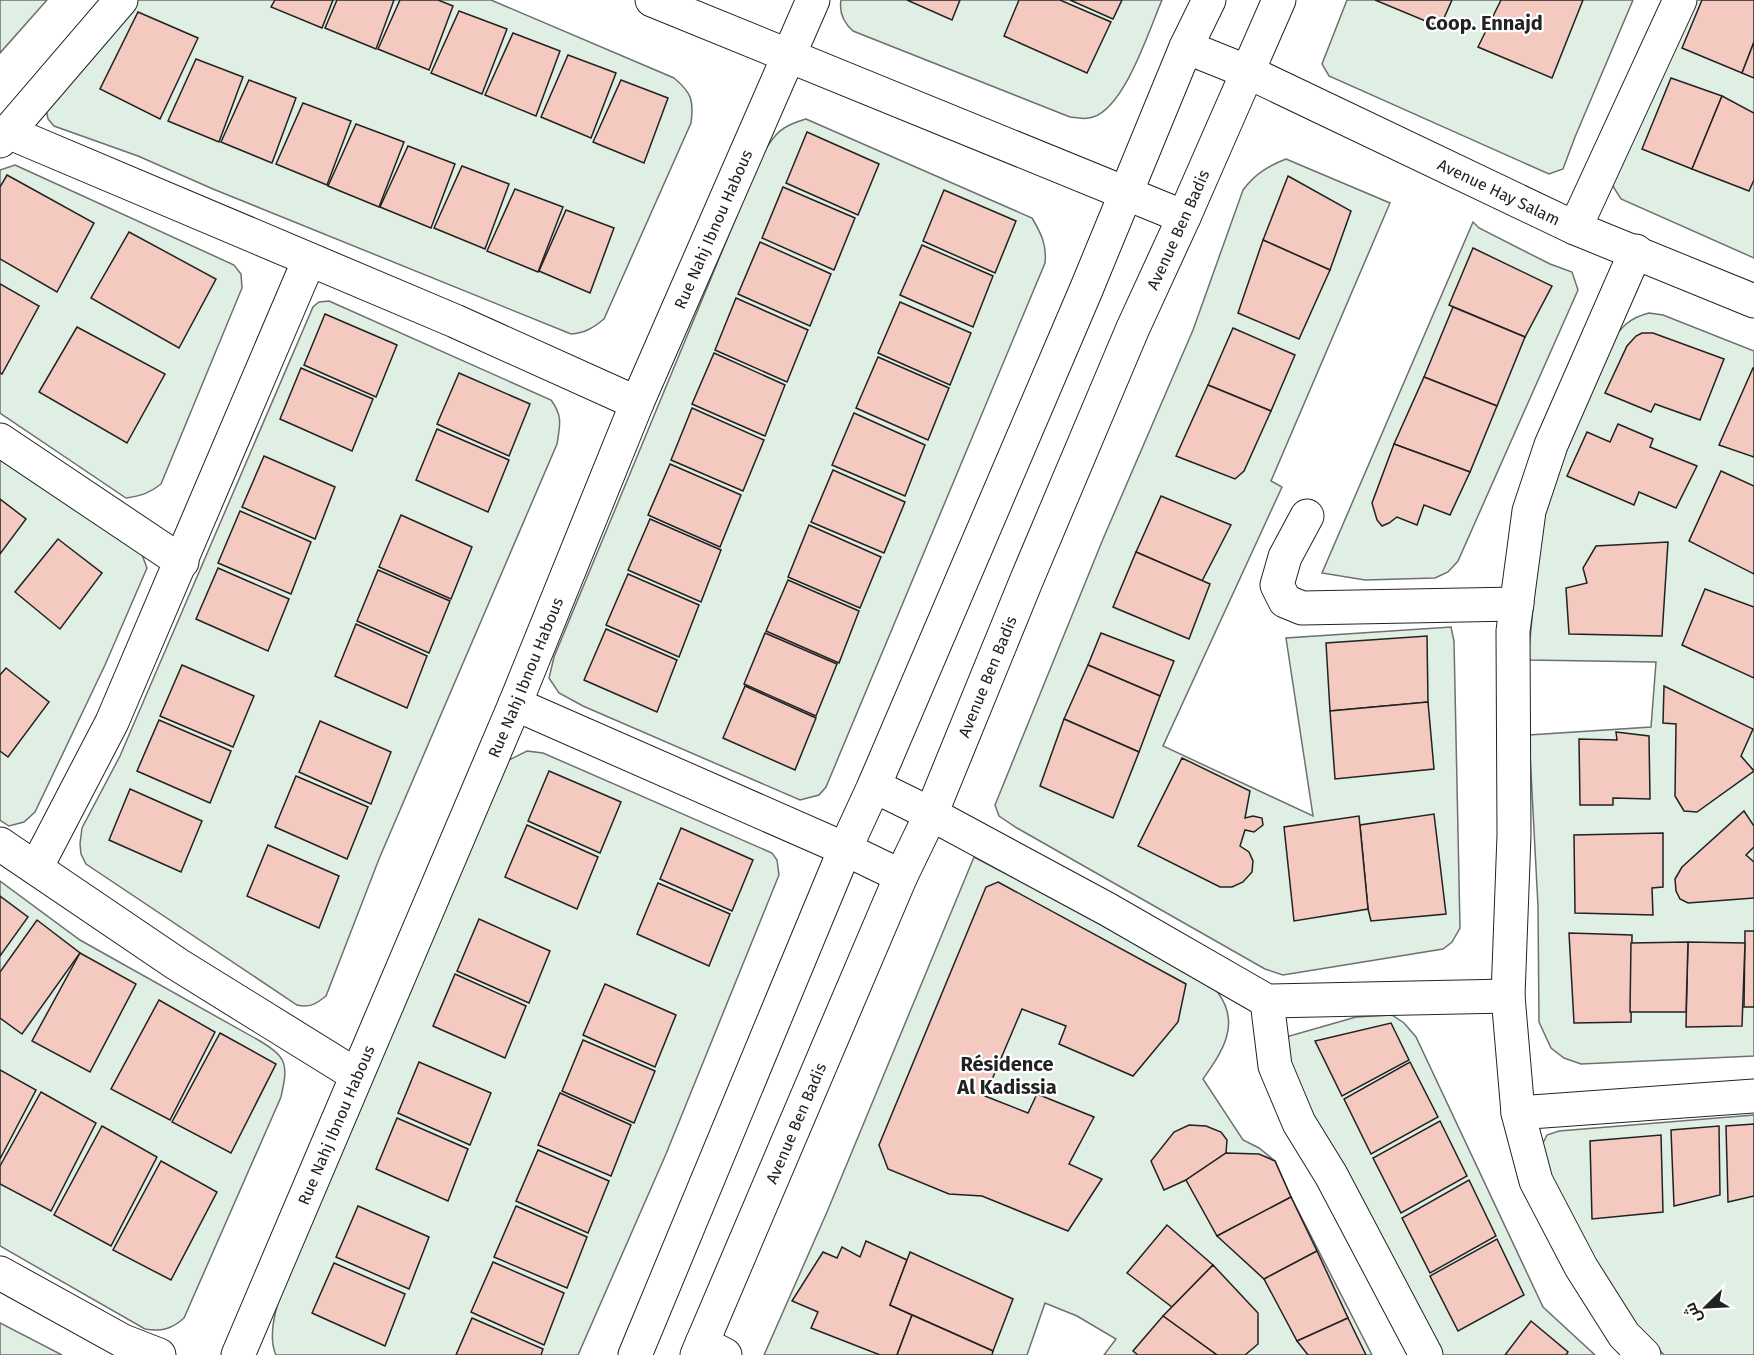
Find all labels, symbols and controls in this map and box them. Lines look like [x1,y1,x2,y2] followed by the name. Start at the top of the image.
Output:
[1425,11,1543,35] district label: Coop. Ennajd
[670,147,756,312] street label: Rue Nahj Ibnou Habous
[1435,155,1563,229] street label: Avenue Hay Salam
[1142,167,1213,293] street label: Avenue Ben Badis
[484,594,567,760] street label: Rue Nahj Ibnou Habous
[954,613,1020,740] street label: Avenue Ben Badis
[294,1042,378,1208] street label: Rue Nahj Ibnou Habous
[956,1052,1057,1099] district label: Résidence Al Kadissia
[762,1060,830,1186] street label: Avenue Ben Badis
[1676,1277,1736,1337] north arrow
[1680,1300,1706,1326] text: ش

